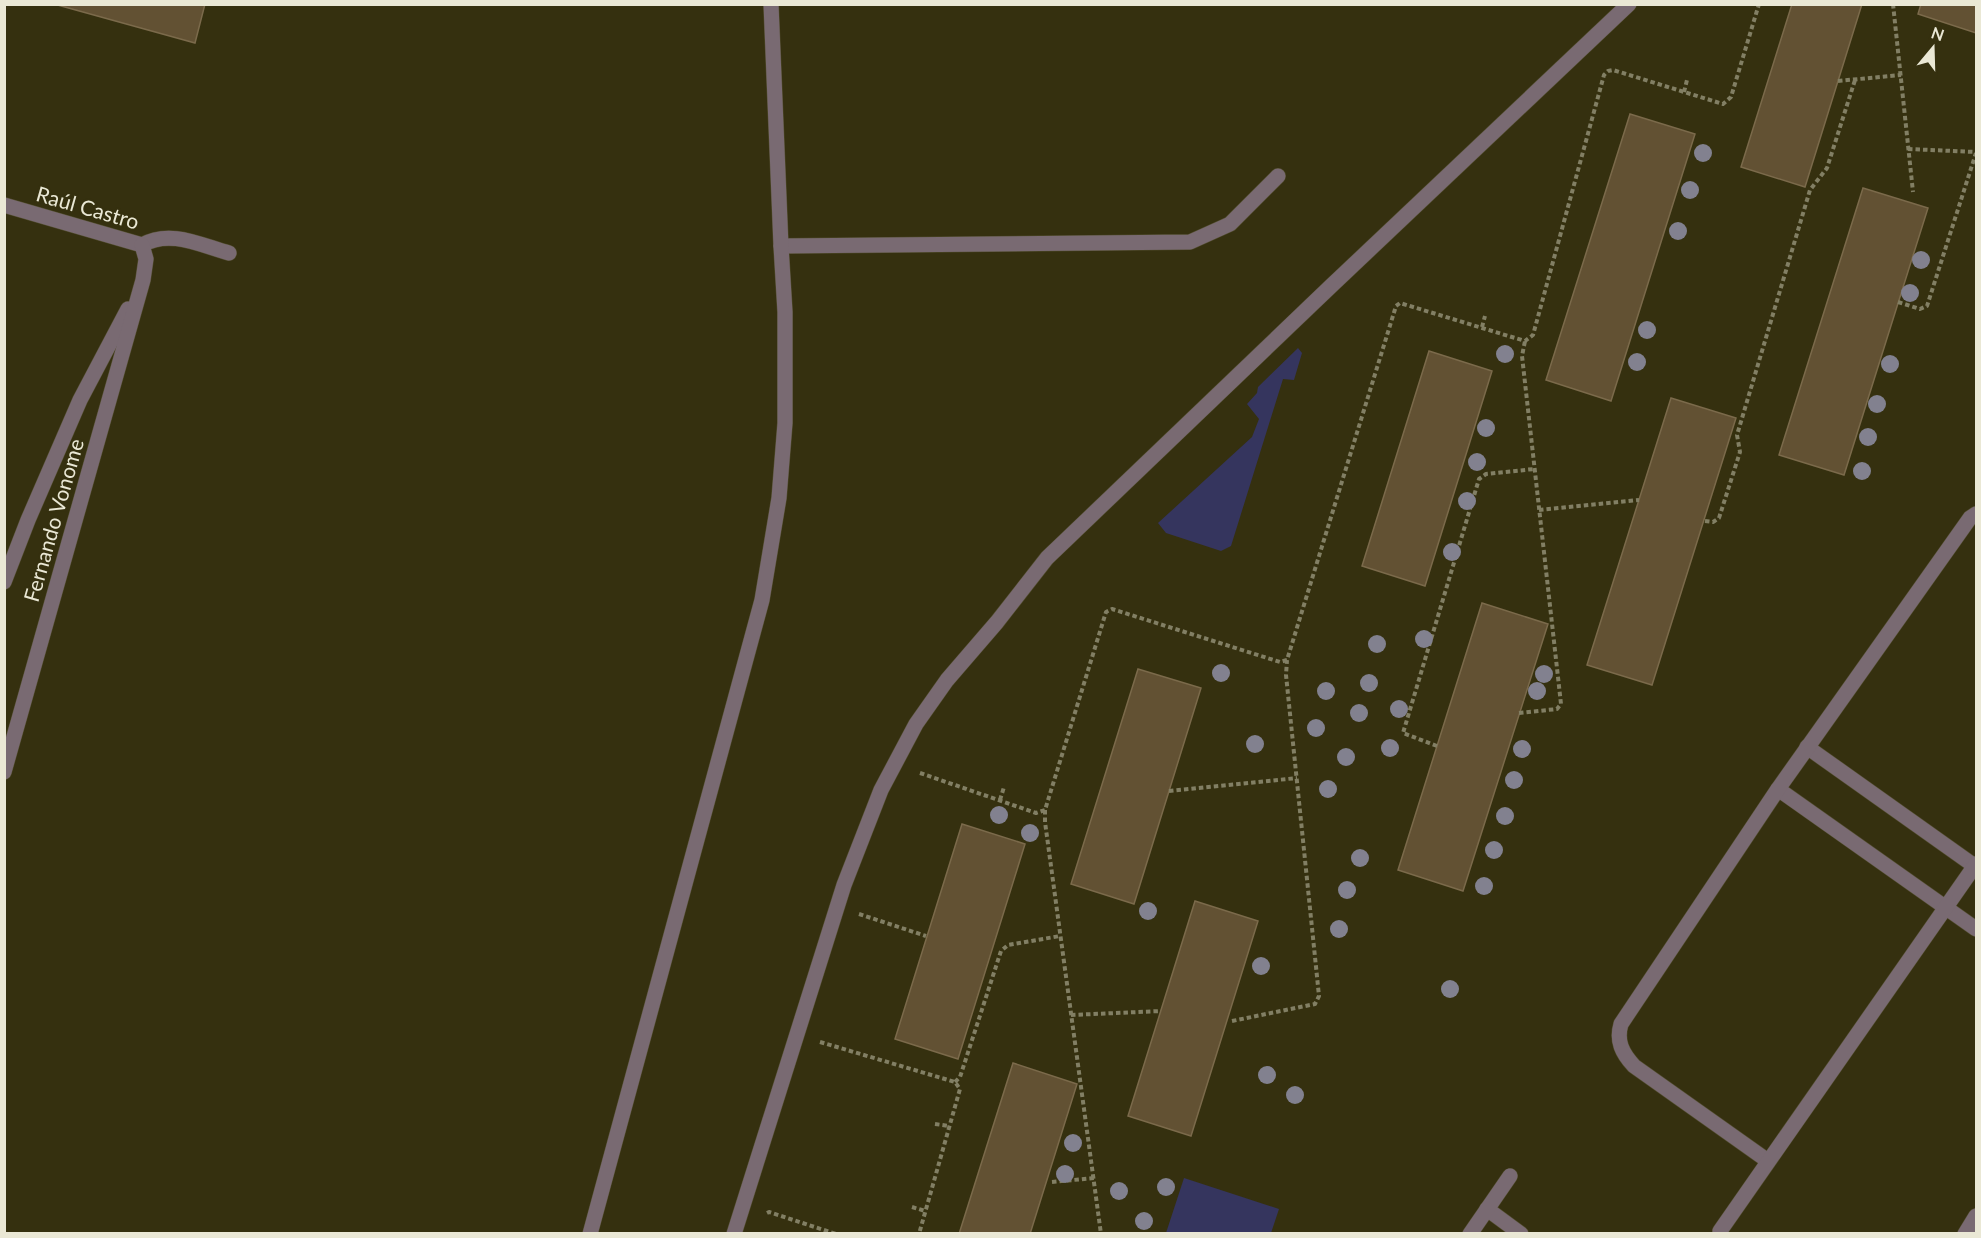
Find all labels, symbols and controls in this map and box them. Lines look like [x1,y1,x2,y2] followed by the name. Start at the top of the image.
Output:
[1903,18,1963,78] north arrow
[1929,22,1947,44] text: N
[34,180,142,234] street label: Raúl Castro
[18,436,88,604] street label: Fernando Vonome

